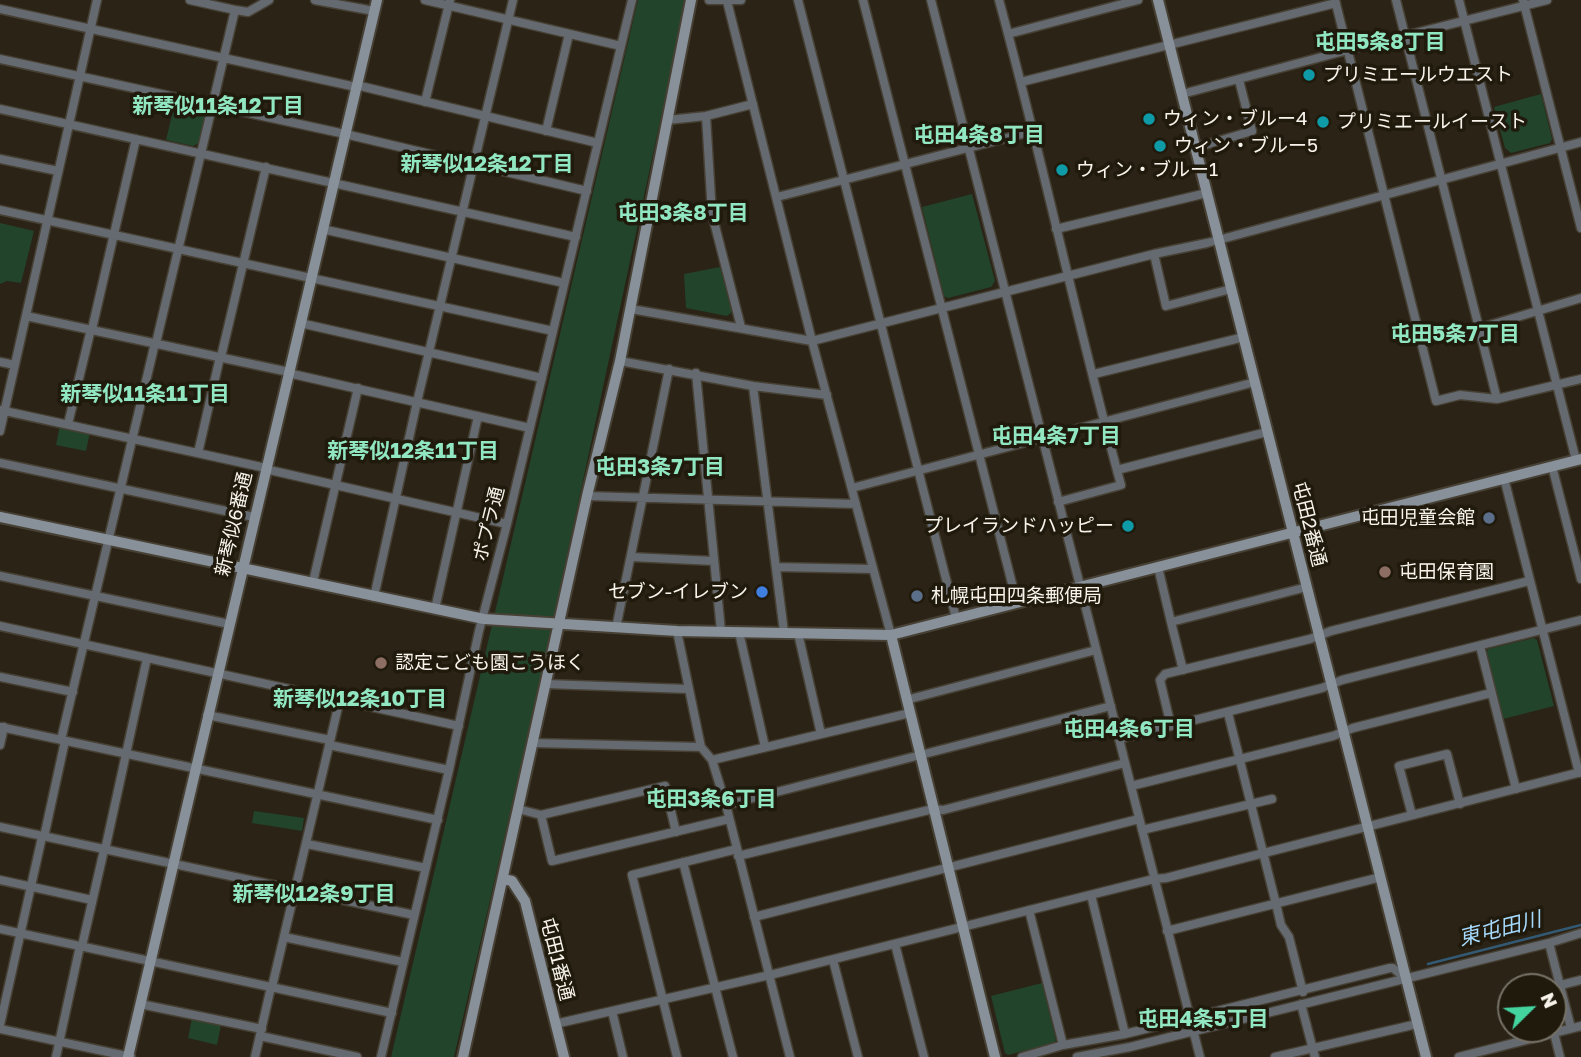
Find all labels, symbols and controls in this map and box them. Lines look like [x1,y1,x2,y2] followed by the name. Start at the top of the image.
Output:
[1314,29,1446,55] district label: 屯田5条8丁目
[1323,64,1513,86] place label: プリミエールウエスト
[1301,67,1317,83] marker: プリミエールウエスト
[132,93,304,119] district label: 新琴似11条12丁目
[1163,108,1308,130] place label: ウィン・ブルー4
[1141,111,1157,127] marker: ウィン・ブルー4
[1337,111,1527,133] place label: プリミエールイースト
[1315,114,1331,130] marker: プリミエールイースト
[913,122,1045,148] district label: 屯田4条8丁目
[1174,135,1318,157] place label: ウィン・ブルー5
[1152,138,1168,154] marker: ウィン・ブルー5
[400,151,574,177] district label: 新琴似12条12丁目
[1076,159,1218,181] place label: ウィン・ブルー1
[1054,162,1070,178] marker: ウィン・ブルー1
[617,200,749,226] district label: 屯田3条8丁目
[1390,321,1520,347] district label: 屯田5条7丁目
[60,381,230,407] district label: 新琴似11条11丁目
[991,423,1121,449] district label: 屯田4条7丁目
[327,438,499,464] district label: 新琴似12条11丁目
[595,454,725,480] district label: 屯田3条7丁目
[211,470,257,578] street label: 新琴似6番通
[1287,479,1331,569] street label: 屯田2番通
[469,484,509,564] street label: ポプラ通
[1361,507,1475,529] place label: 屯田児童会館
[1481,510,1497,526] marker: 屯田児童会館
[924,515,1114,537] place label: プレイランドハッピー
[1120,518,1136,534] marker: プレイランドハッピー
[1399,561,1494,583] place label: 屯田保育園
[1377,564,1393,580] marker: 屯田保育園
[608,581,748,603] place label: セブン-イレブン
[754,584,770,600] marker: セブン-イレブン
[931,585,1102,607] place label: 札幌屯田四条郵便局
[909,588,925,604] marker: 札幌屯田四条郵便局
[395,652,585,674] place label: 認定こども園こうほく
[373,655,389,671] marker: 認定こども園こうほく
[273,686,447,712] district label: 新琴似12条10丁目
[1063,716,1195,742] district label: 屯田4条6丁目
[645,786,777,812] district label: 屯田3条6丁目
[233,881,395,907] district label: 新琴似12条9丁目
[1456,907,1544,951] water label: 東屯田川
[536,915,578,1003] street label: 屯田1番通
[1497,973,1567,1043] north arrow
[1536,989,1563,1011] text: N
[1138,1006,1268,1032] district label: 屯田4条5丁目

